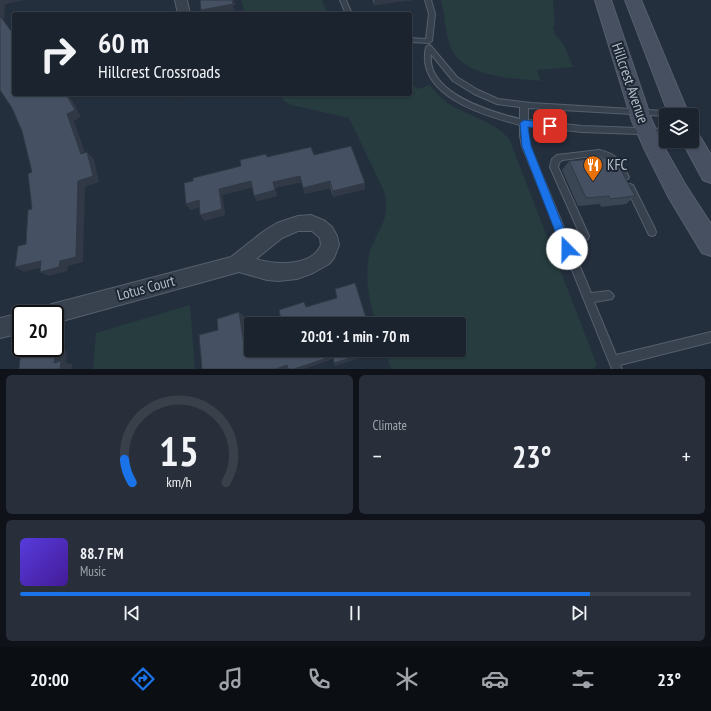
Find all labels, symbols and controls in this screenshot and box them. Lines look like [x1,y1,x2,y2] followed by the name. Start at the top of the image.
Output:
[98,24,149,61] text: 60 m
[32,28,84,80] icon: right
[608,40,653,126] street label: Hillcrest Avenue
[98,60,220,83] text: Hillcrest Crossroads
[659,108,699,148] map controls
[659,108,699,148] button: layers
[533,109,567,143] pin
[539,115,561,137] icon: arrive
[582,154,604,182] restaurant icon: KFC
[607,155,628,174] place label: KFC
[546,228,588,270] position arrow
[115,271,177,304] street label: Lotus Court
[12,305,64,357] speed limit sign: 20
[301,327,409,346] text: 20:01 · 1 min · 70 m
[373,417,407,434] text: Climate
[159,423,199,476] text: 15
[512,437,552,476] text: 23°
[373,442,382,470] text: −
[682,442,691,470] text: +
[167,471,192,490] text: km/h
[80,544,123,563] text: 88.7 FM
[80,563,106,580] text: Music
[121,602,143,624] icon: previous
[344,602,366,624] icon: pause
[568,602,590,624] icon: next
[129,665,157,693] icon: directions
[217,665,245,693] icon: music
[305,665,333,693] icon: phone
[393,665,421,693] icon: climate
[481,665,509,693] icon: car
[569,665,597,693] icon: filters
[30,668,69,691] text: 20:00
[657,668,681,691] text: 23°

